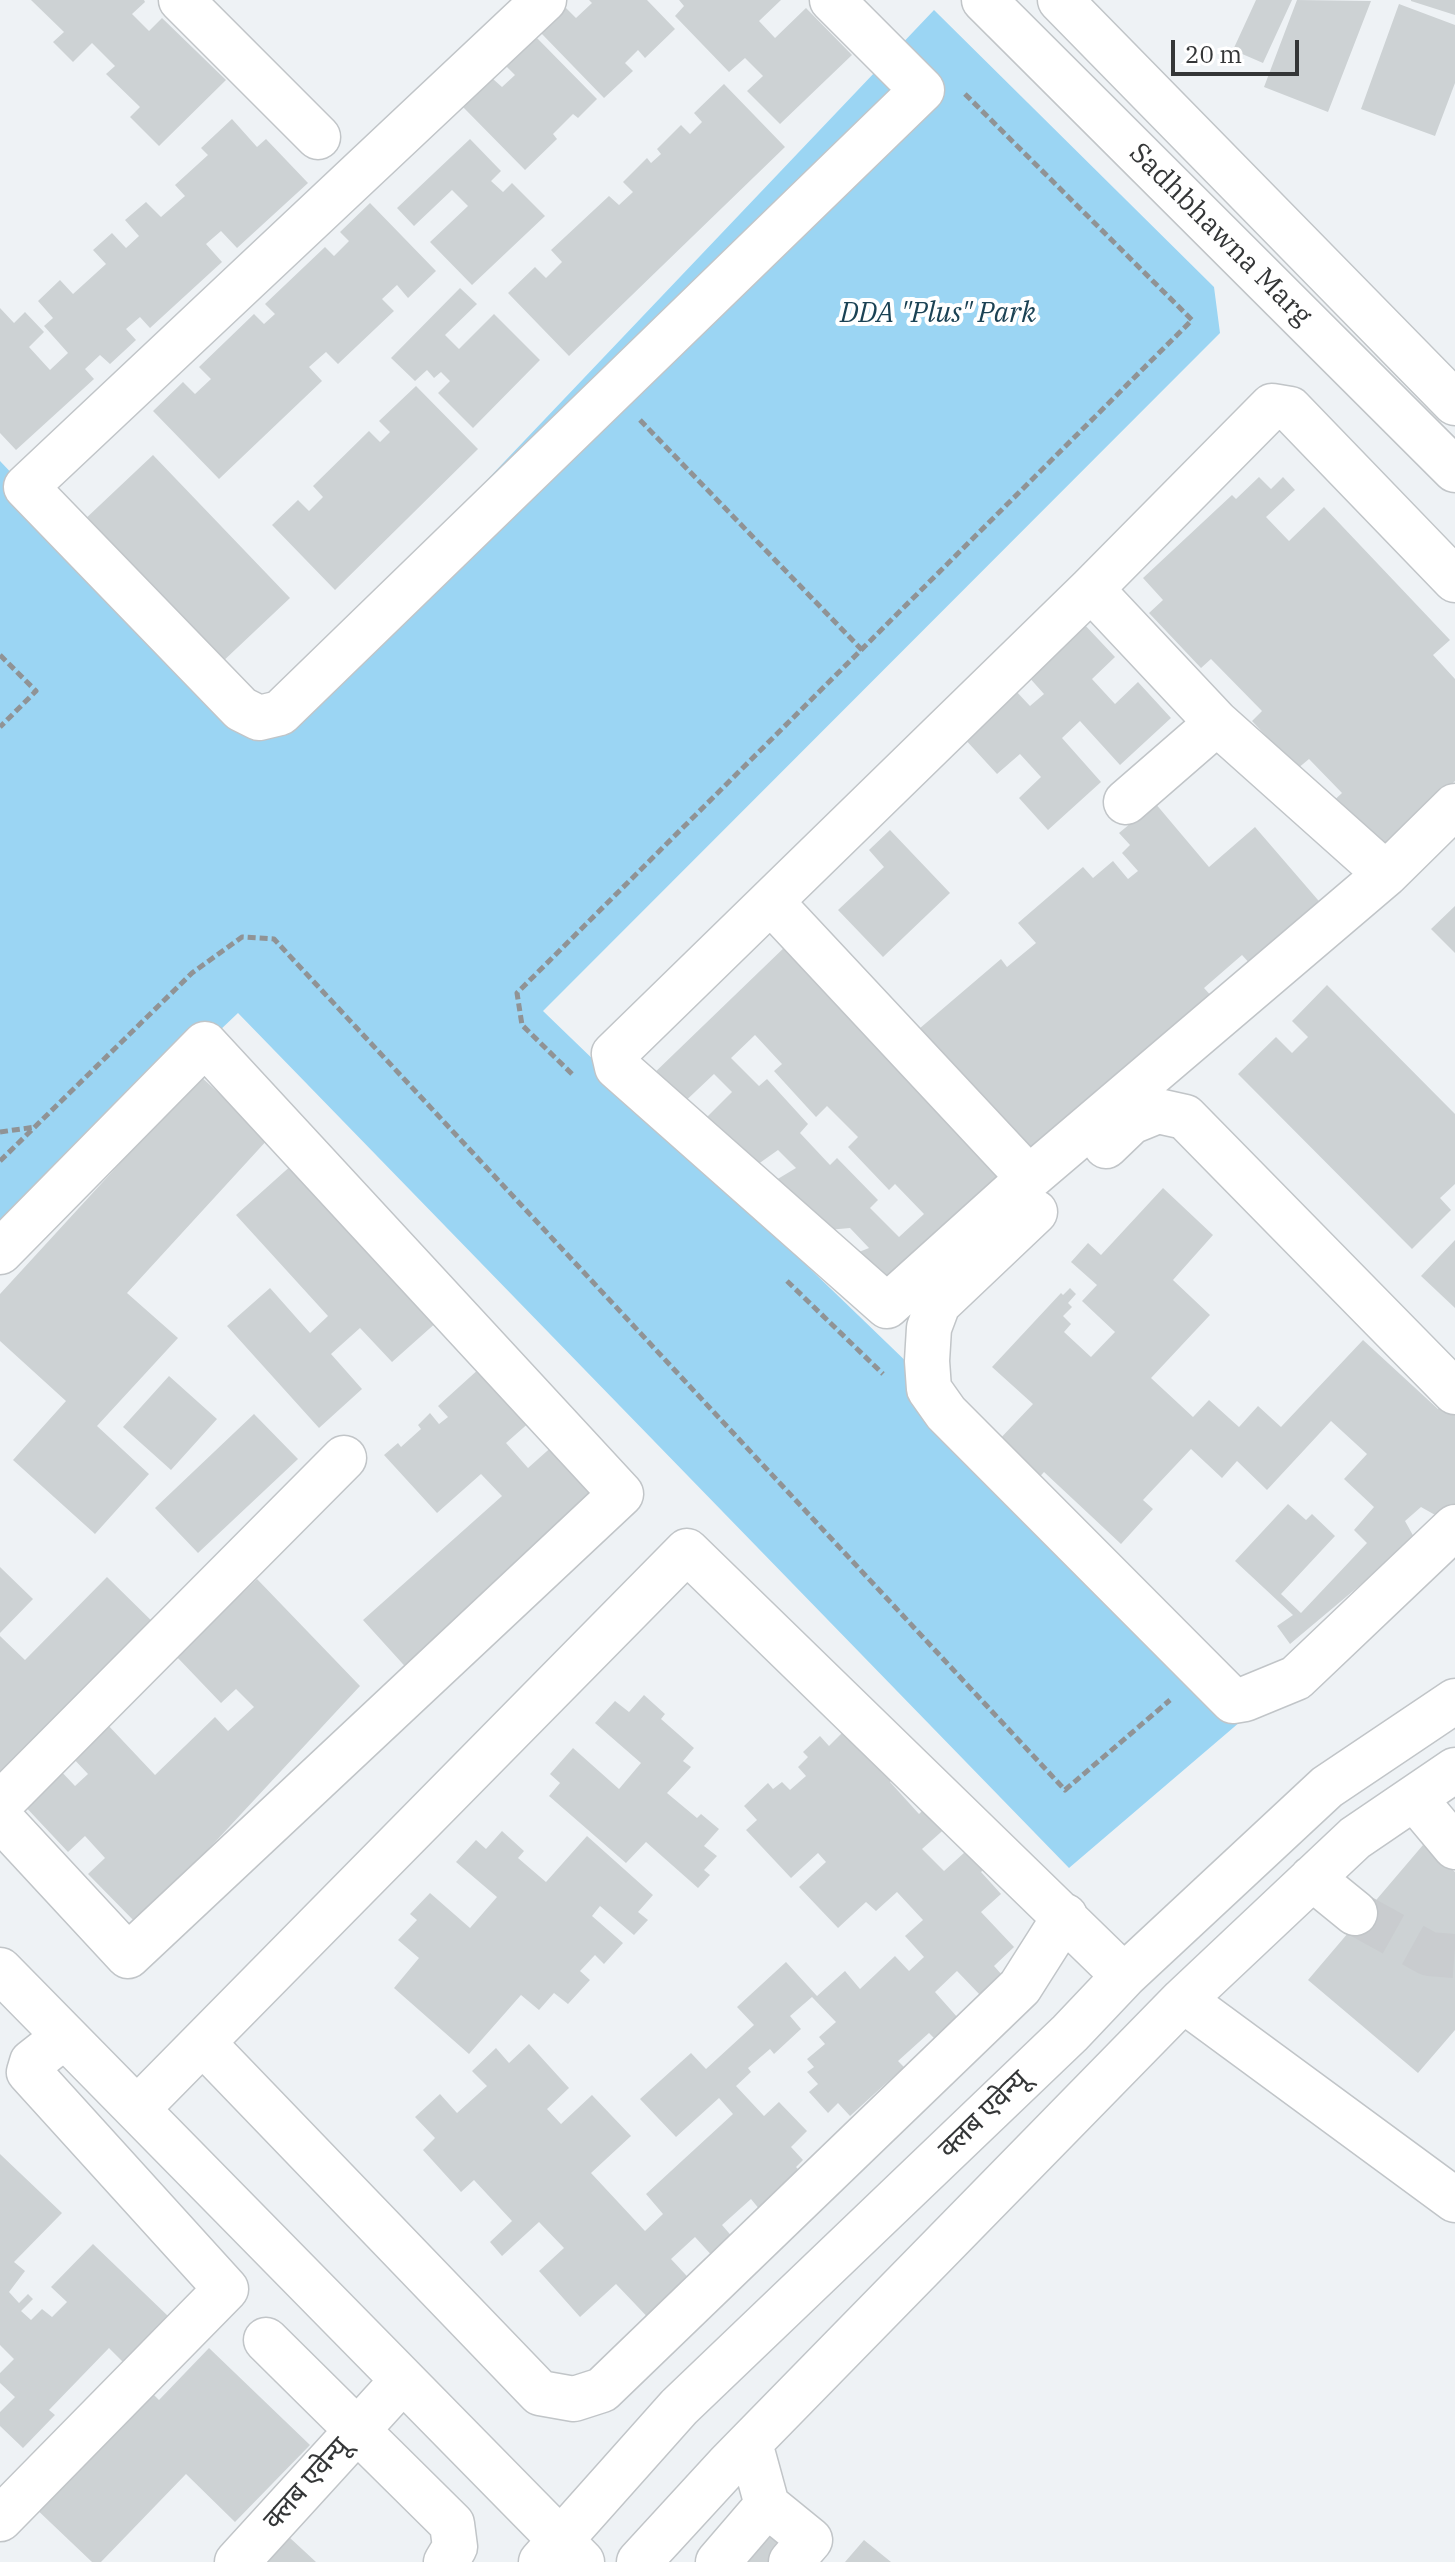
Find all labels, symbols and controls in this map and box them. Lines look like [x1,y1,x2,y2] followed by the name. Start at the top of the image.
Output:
[1175,24,1303,74] scale bar
[1185,38,1242,70] text: 20 m
[1122,137,1318,333] street label: Sadhbhawna Marg
[840,297,1036,331] park label: DDA "Plus" Park
[932,2064,1036,2166] street label: क्लब एवेन्यू
[257,2431,357,2537] street label: क्लब एवेन्यू

